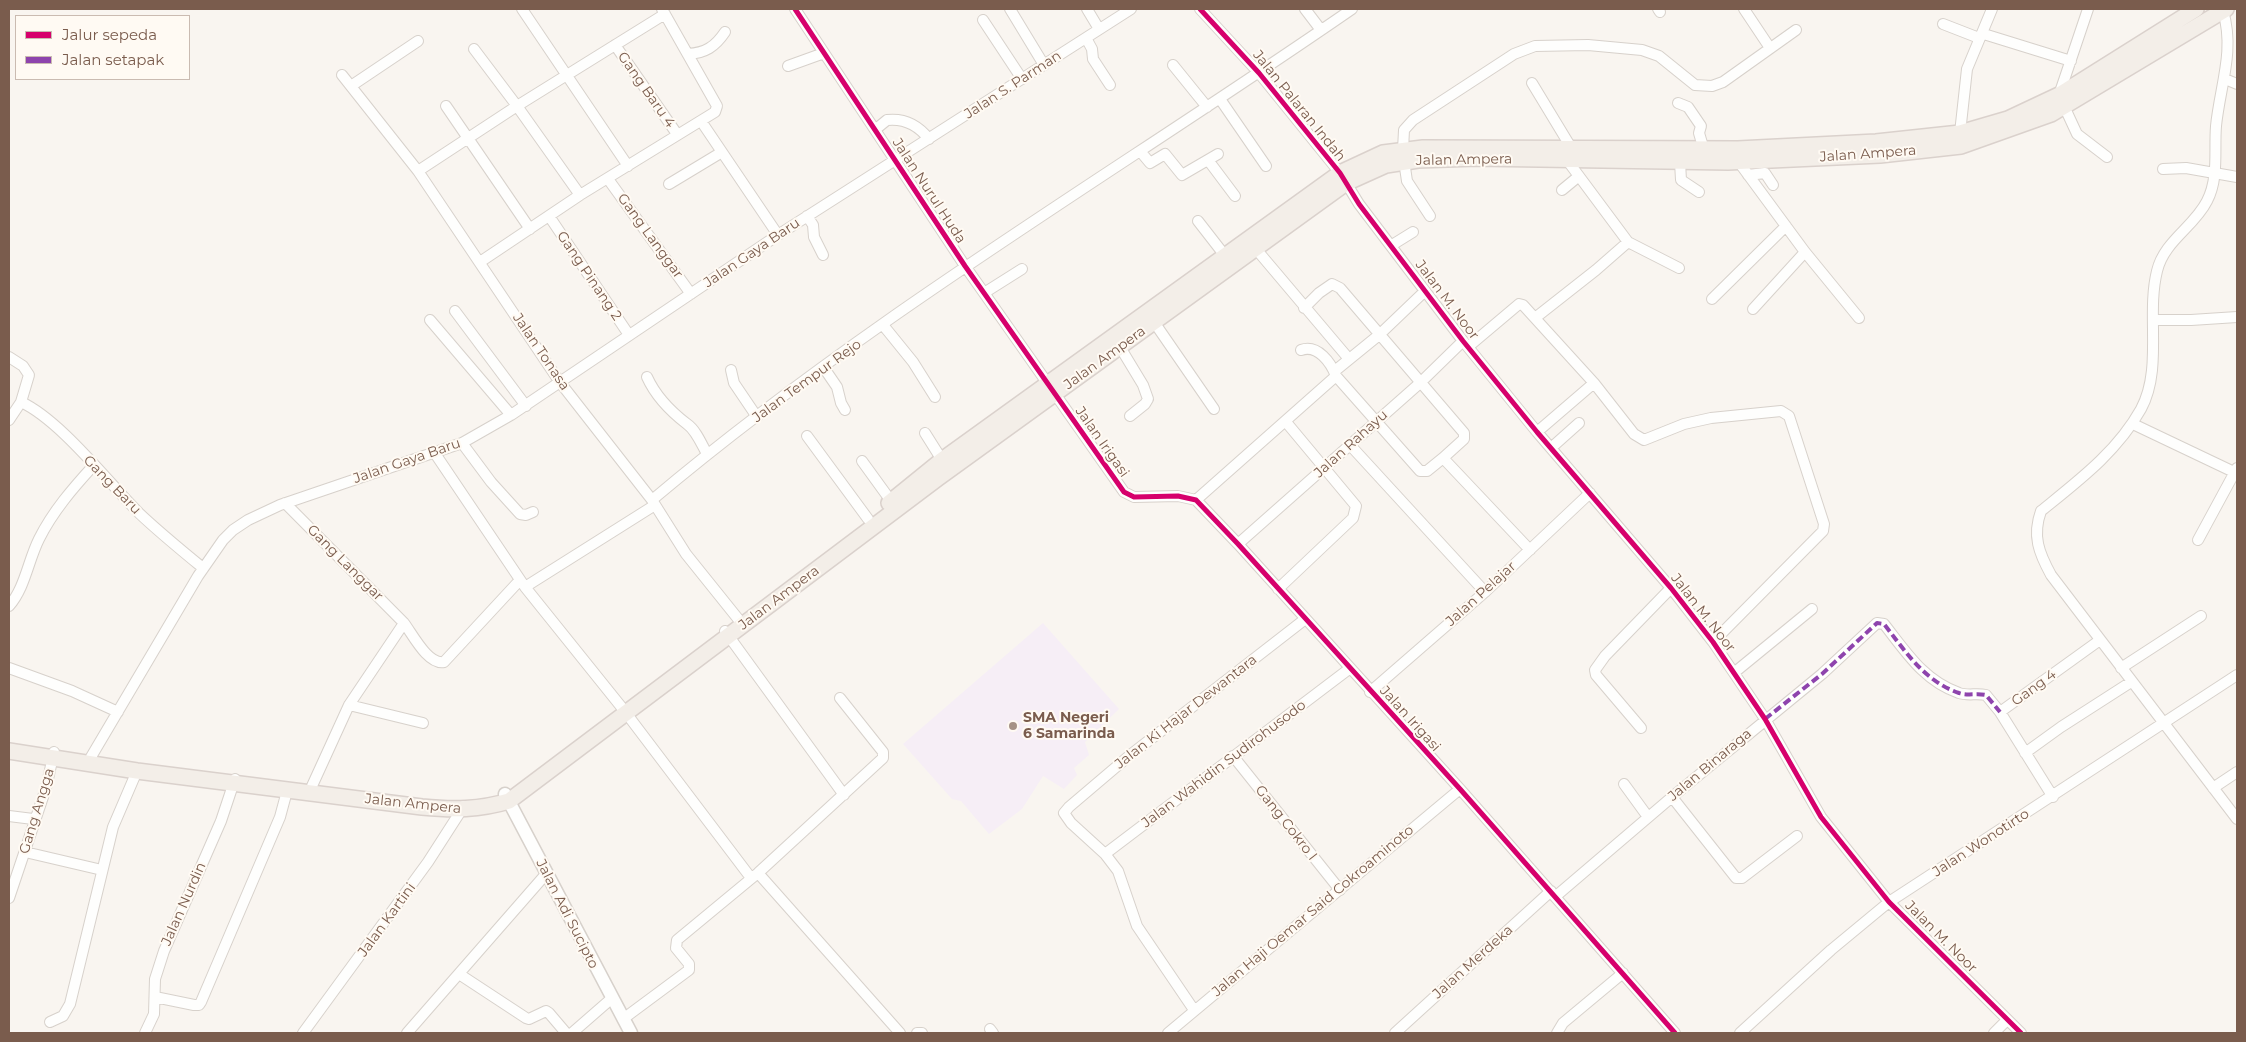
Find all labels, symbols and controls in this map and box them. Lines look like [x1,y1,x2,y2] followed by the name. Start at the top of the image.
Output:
[15,15,190,80] legend
[62,25,157,44] text: Jalur sepeda
[961,47,1065,123] street label: Jalan S. Parman
[1249,47,1349,165] street label: Jalan Palaran Indah
[614,49,678,131] street label: Gang Baru 4
[62,50,164,69] text: Jalan setapak
[889,135,969,247] street label: Jalan Nurul Huda
[1819,142,1917,166] street label: Jalan Ampera
[1416,151,1512,169] street label: Jalan Ampera
[614,190,686,282] street label: Gang Langgar
[701,215,803,291] street label: Jalan Gaya Baru
[553,228,625,324] street label: Gang Pinang 2
[1412,257,1482,343] street label: Jalan M. Noor
[509,310,573,394] street label: Jalan Tonasa
[1061,323,1149,393] street label: Jalan Ampera
[749,336,865,426] street label: Jalan Tempur Rejo
[1071,403,1133,481] street label: Jalan Irigasi
[1311,407,1391,481] street label: Jalan Rahayu
[351,435,463,487] street label: Jalan Gaya Baru
[80,452,144,518] street label: Gang Baru
[303,521,387,605] street label: Gang Langgar
[1442,558,1520,630] street label: Jalan Pelajar
[735,562,823,634] street label: Jalan Ampera
[1667,570,1739,656] street label: Jalan M. Noor
[1112,651,1260,773] street label: Jalan Ki Hajar Dewantara
[2008,666,2060,710] street label: Gang 4
[1376,683,1444,755] street label: Jalan Irigasi
[1139,697,1309,831] street label: Jalan Wahidin Sudirohusodo
[1023,710,1115,742] place label: SMA Negeri 6 Samarinda
[1007,720,1019,732] marker: SMA Negeri 6 Samarinda
[1665,725,1755,805] street label: Jalan Binaraga
[16,766,58,856] street label: Gang Angga
[1252,782,1320,864] street label: Gang Cokro I
[364,791,462,817] street label: Jalan Ampera
[1930,806,2032,880] street label: Jalan Wonotirto
[1209,822,1417,1000] street label: Jalan Haji Oemar Said Cokroaminoto
[532,856,602,972] street label: Jalan Adi Sucipto
[158,860,210,948] street label: Jalan Nurdin
[355,880,419,960] street label: Jalan Kartini
[1901,897,1981,977] street label: Jalan M. Noor
[1429,922,1517,1002] street label: Jalan Merdeka

